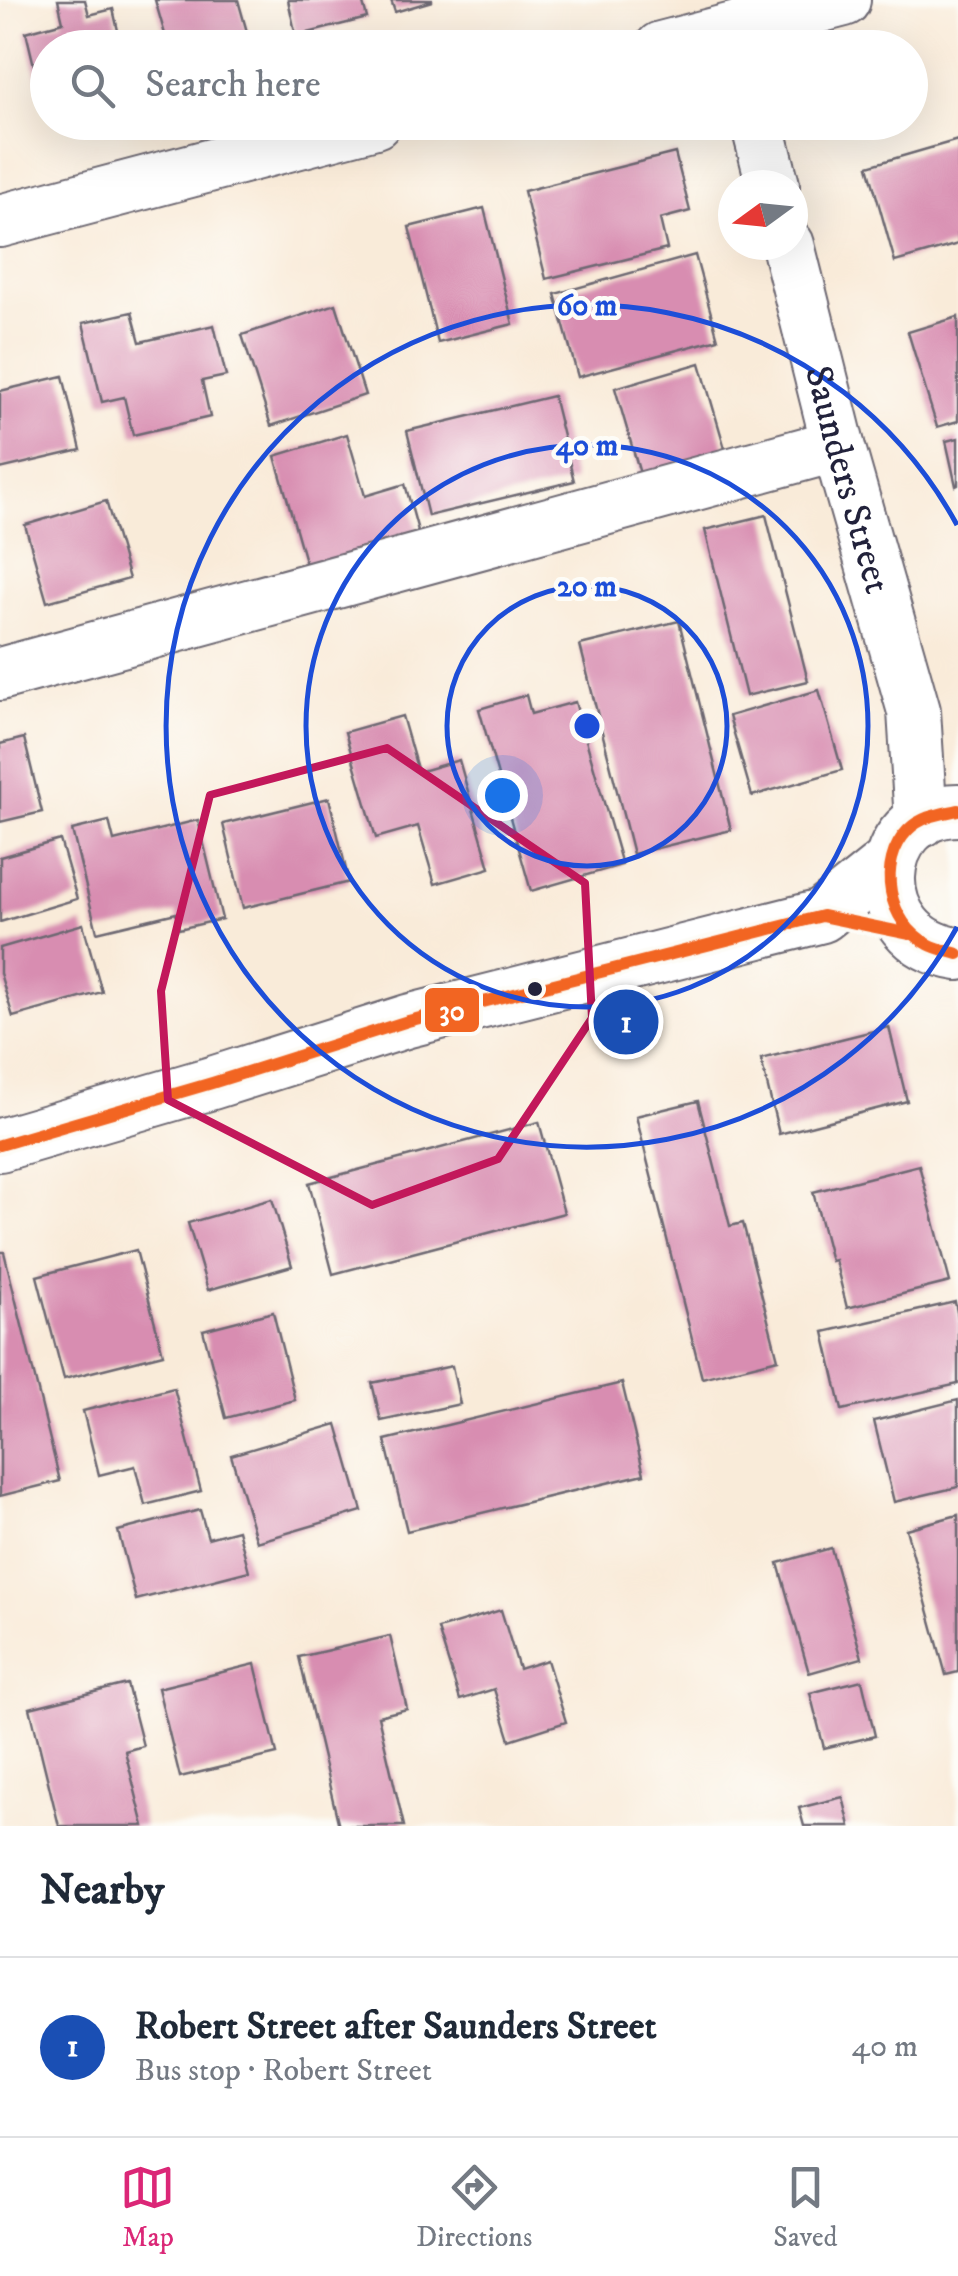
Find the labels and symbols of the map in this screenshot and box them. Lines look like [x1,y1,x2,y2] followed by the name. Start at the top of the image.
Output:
[718,170,808,260] north arrow
[557,288,618,325] text: 60 m
[793,361,901,599] street label: Saunders Street
[556,428,619,465] text: 40 m
[557,569,617,606] text: 20 m
[569,708,605,744] centre of rings
[477,770,528,821] your location
[525,979,545,999] unlabelled marker
[594,984,658,1060] pin: 1
[423,986,481,1034] line badge: 30
[439,994,465,1029] text: 30

